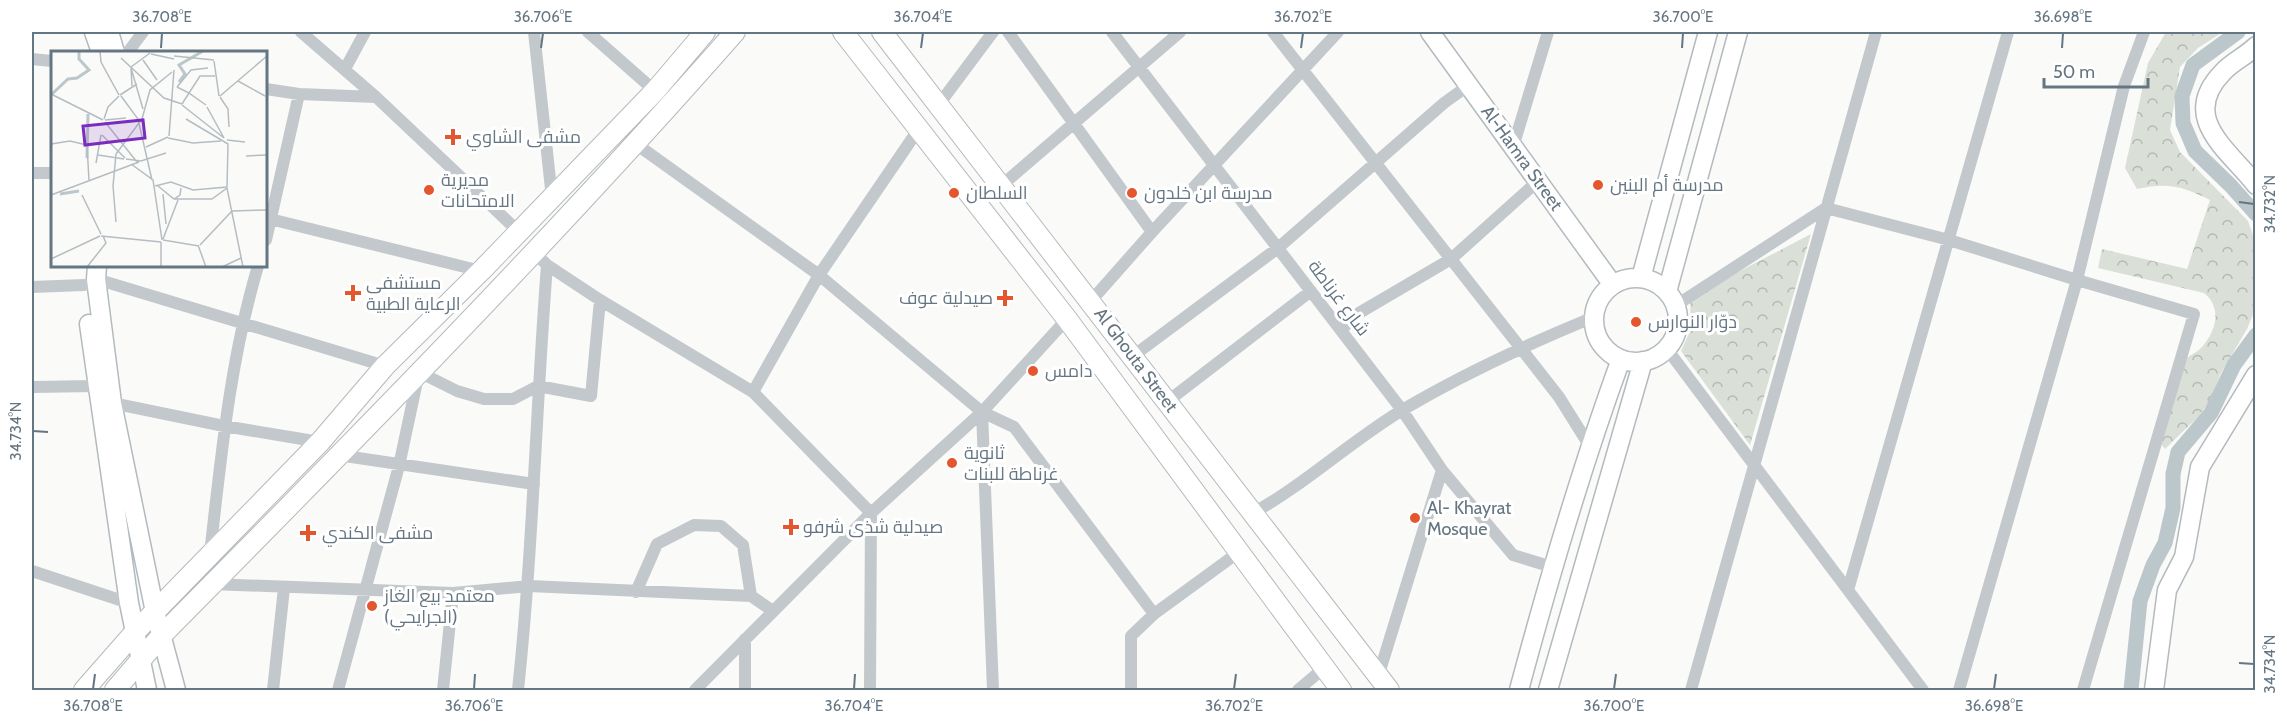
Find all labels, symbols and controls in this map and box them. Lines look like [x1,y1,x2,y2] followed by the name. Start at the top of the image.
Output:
[132,8,192,26] text: 36.708°E
[514,8,572,26] text: 36.706°E
[894,8,952,26] text: 36.704°E
[1274,8,1332,26] text: 36.702°E
[1653,8,1713,26] text: 36.700°E
[2034,8,2092,26] text: 36.698°E
[51,51,267,267] inset map
[2044,51,2148,89] scale bar
[2053,61,2095,83] text: 50 m
[1477,101,1567,215] street label: Al-Hamra Street
[466,126,581,151] place label: مشفى الشاوي
[444,128,462,146] marker: مشفى الشاوي
[441,169,515,212] place label: مديرية الامتحانات
[1610,174,1724,197] place label: مدرسة أم البنين
[2261,175,2279,233] text: 34.732°N
[1591,178,1605,192] marker: مدرسة أم البنين
[966,182,1028,204] place label: السلطان
[1144,182,1272,204] place label: مدرسة ابن خلدون
[422,183,436,197] marker: مديرية الامتحانات
[947,186,961,200] marker: السلطان
[1125,186,1139,200] marker: مدرسة ابن خلدون
[1303,256,1375,341] street label: شارع غرناطة
[366,272,461,315] place label: مستشفى الرعاية الطبية
[344,284,362,302] marker: مستشفى الرعاية الطبية
[899,287,993,309] place label: صيدلية عوف
[998,291,1012,305] marker: صيدلية عوف
[1089,303,1183,417] street label: Al Ghouta Street
[1648,311,1737,333] place label: دوّار النوارس
[1629,315,1643,329] marker: دوّار النوارس
[1045,360,1093,382] place label: دامس
[1026,364,1040,378] marker: دامس
[7,402,25,460] text: 34.734°N
[964,442,1059,485] place label: ثانوية غرناطة للبنات
[945,456,959,470] marker: ثانوية غرناطة للبنات
[1427,497,1511,540] place label: Al- Khayrat Mosque
[1408,511,1422,525] marker: Al- Khayrat Mosque
[803,516,943,538] place label: صيدلية شذى شرفو
[784,520,798,534] marker: صيدلية شذى شرفو
[322,522,433,547] place label: مشفى الكندي
[299,524,317,542] marker: مشفى الكندي
[383,585,495,631] place label: معتمد بيع الغاز (الجرايحي)
[365,599,379,613] marker: معتمد بيع الغاز (الجرايحي)
[2261,635,2279,693] text: 34.734°N
[63,697,123,715] text: 36.708°E
[445,697,503,715] text: 36.706°E
[825,697,883,715] text: 36.704°E
[1205,697,1263,715] text: 36.702°E
[1584,697,1644,715] text: 36.700°E
[1965,697,2023,715] text: 36.698°E

